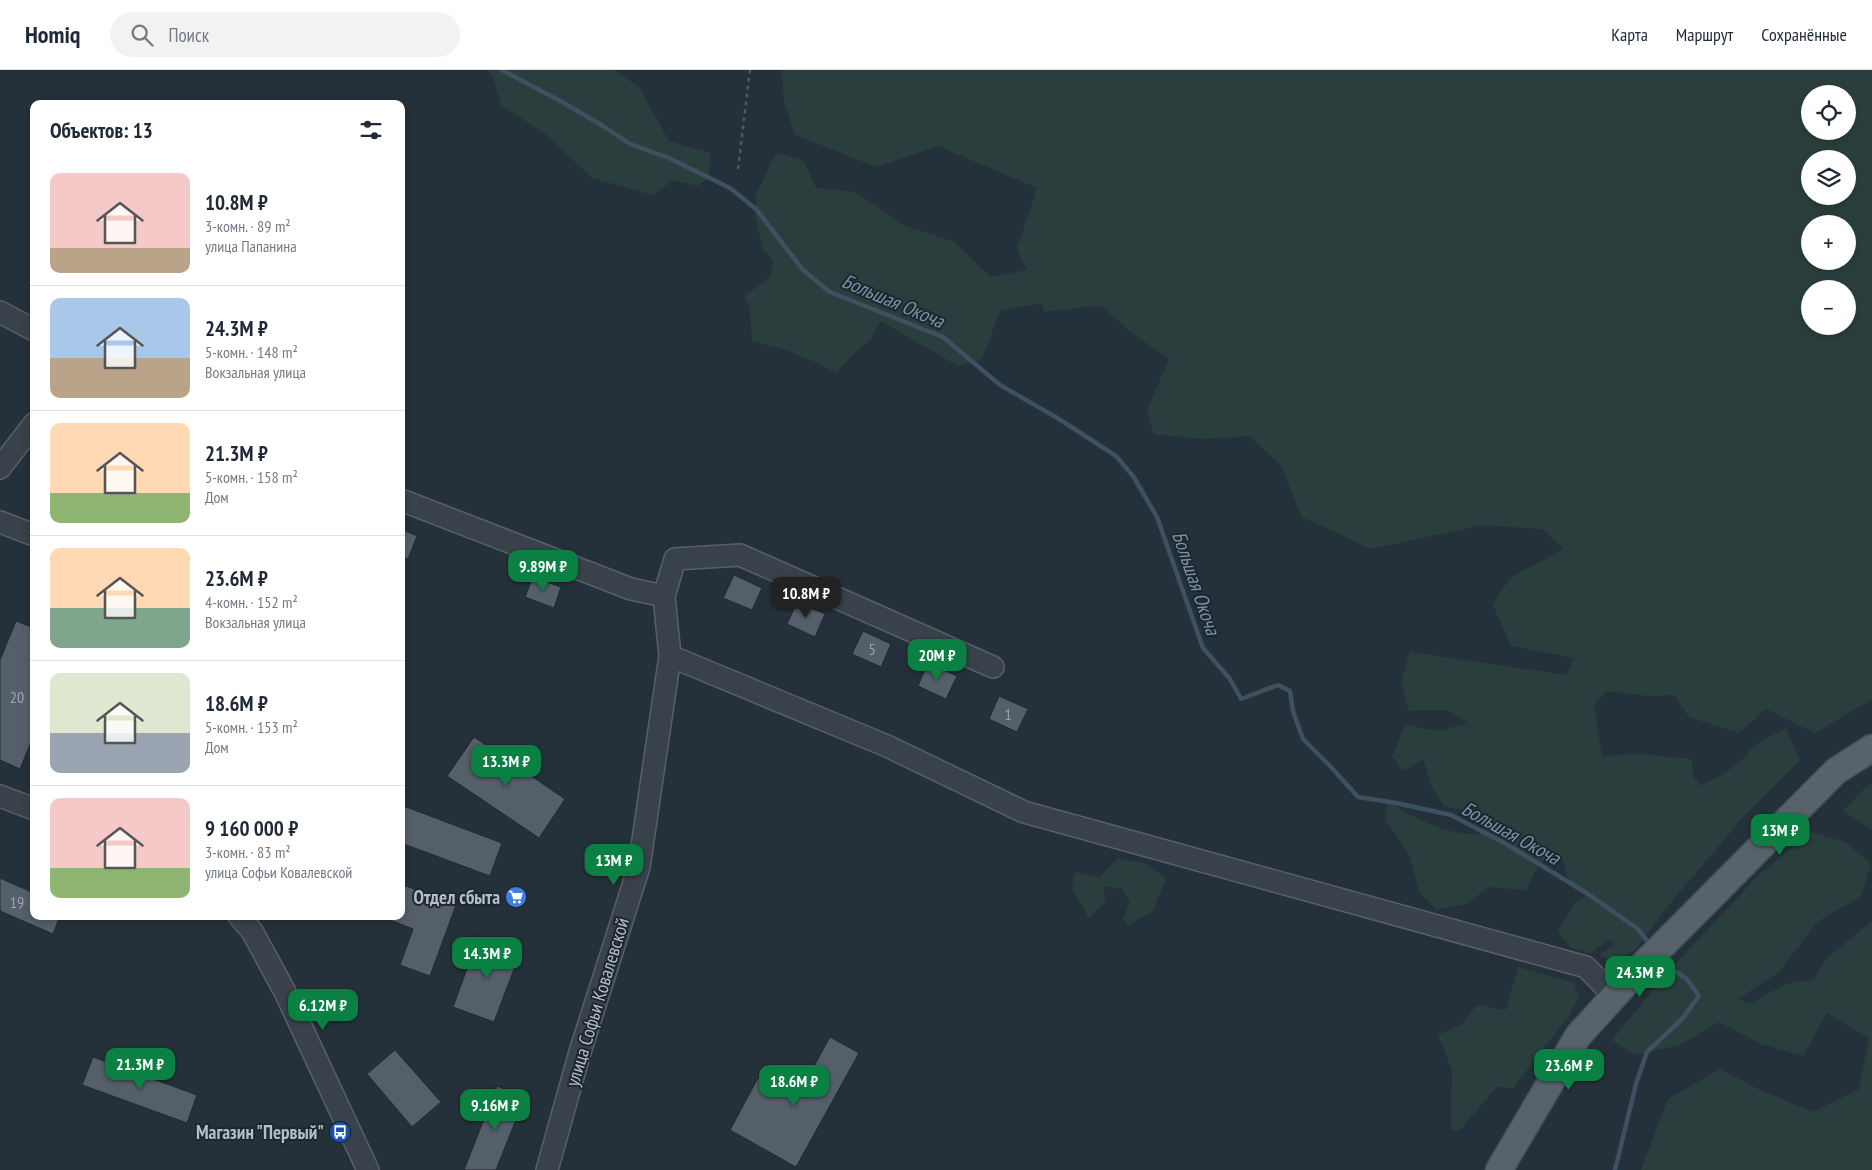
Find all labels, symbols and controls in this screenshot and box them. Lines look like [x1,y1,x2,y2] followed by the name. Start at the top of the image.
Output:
[110,12,460,57] search box
[25,19,80,50] text: Homiq
[128,21,156,49] icon: search
[168,23,209,47] text: Поиск
[1611,23,1648,46] text: Карта
[1676,23,1733,46] text: Маршрут
[1761,23,1847,46] text: Сохранённые
[1801,85,1856,335] map controls
[1801,85,1856,140] button: locate
[357,116,385,144] icon: filters
[50,117,153,144] text: Объектов: 13
[1801,150,1856,205] button: layers
[205,189,268,216] text: 10.8M ₽
[90,193,150,253] icon: home
[1801,215,1856,270] button: +
[205,216,291,236] text: 3-комн. · 89 m²
[205,236,297,256] text: улица Папанина
[838,268,949,334] water label: Большая Окоча
[1801,280,1856,335] button: −
[205,315,268,342] text: 24.3M ₽
[90,318,150,378] icon: home
[205,342,298,362] text: 5-комн. · 148 m²
[205,362,306,382] text: Вокзальная улица
[205,440,268,467] text: 21.3M ₽
[90,443,150,503] icon: home
[205,467,298,487] text: 5-комн. · 158 m²
[205,487,229,507] text: Дом
[1166,528,1226,639] water label: Большая Окоча
[497,550,589,592] pin: 9.89M ₽
[519,556,567,576] text: 9.89M ₽
[205,565,268,592] text: 23.6M ₽
[90,568,150,628] icon: home
[760,576,852,619] pin: 10.8M ₽
[782,583,830,603] text: 10.8M ₽
[205,592,298,612] text: 4-комн. · 152 m²
[205,612,306,632] text: Вокзальная улица
[902,638,972,681] pin: 20M ₽
[868,639,876,659] house number: 5
[919,645,955,665] text: 20M ₽
[10,687,24,707] house number: 20
[205,690,268,717] text: 18.6M ₽
[90,693,150,753] icon: home
[1004,704,1012,724] house number: 1
[205,717,298,737] text: 5-комн. · 153 m²
[205,737,229,757] text: Дом
[460,744,552,787] pin: 13.3M ₽
[482,751,530,771] text: 13.3M ₽
[1457,795,1565,871] water label: Большая Окоча
[1745,814,1815,856] pin: 13M ₽
[205,815,298,842] text: 9 160 000 ₽
[90,818,150,878] icon: home
[1762,820,1798,840] text: 13M ₽
[205,842,291,862] text: 3-комн. · 83 m²
[579,844,649,886] pin: 13M ₽
[596,850,632,870] text: 13M ₽
[205,862,352,882] text: улица Софьи Ковалевской
[413,885,500,909] place label: Отдел сбыта
[504,885,528,909] supermarket icon: Отдел сбыта
[10,892,24,912] house number: 19
[560,915,634,1089] street label: улица Софьи Ковалевской
[441,936,533,979] pin: 14.3M ₽
[463,943,511,963] text: 14.3M ₽
[1594,956,1686,998] pin: 24.3M ₽
[1616,962,1664,982] text: 24.3M ₽
[277,988,369,1031] pin: 6.12M ₽
[299,995,347,1015] text: 6.12M ₽
[94,1048,186,1090] pin: 21.3M ₽
[1523,1048,1615,1091] pin: 23.6M ₽
[116,1054,164,1074] text: 21.3M ₽
[1545,1055,1593,1075] text: 23.6M ₽
[748,1064,840,1107] pin: 18.6M ₽
[770,1071,818,1091] text: 18.6M ₽
[449,1088,541,1131] pin: 9.16M ₽
[471,1095,519,1115] text: 9.16M ₽
[196,1120,324,1144] place label: Магазин "Первый"
[328,1120,352,1144] bus stop icon: Магазин "Первый"

